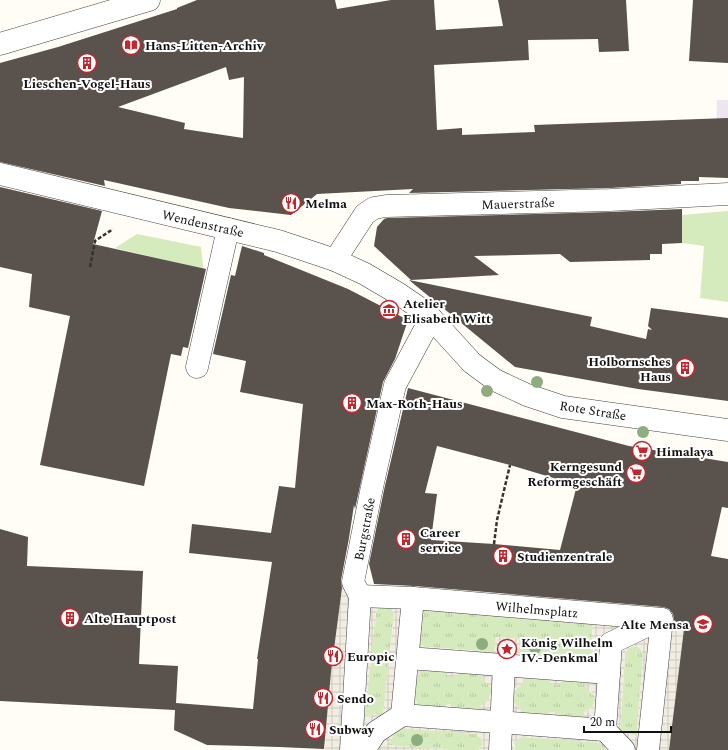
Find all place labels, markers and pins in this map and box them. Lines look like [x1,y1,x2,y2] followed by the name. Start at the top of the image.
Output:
[120,34,142,56] library icon: Hans-Litten-Archiv
[145,36,264,56] place label: Hans-Litten-Archiv
[76,52,98,74] building icon: Lieschen-Vogel-Haus
[23,74,151,94] place label: Lieschen-Vogel-Haus
[280,192,302,214] restaurant icon: Melma
[305,194,347,214] place label: Melma
[403,294,491,329] place label: Atelier Elisabeth Witt
[378,299,400,321] museum icon: Atelier Elisabeth Witt
[588,352,671,387] place label: Holbornsches Haus
[674,357,696,379] building icon: Holbornsches Haus
[341,392,363,414] building icon: Max-Roth-Haus
[366,394,463,414] place label: Max-Roth-Haus
[631,440,653,462] supermarket icon: Himalaya
[656,442,714,462] place label: Himalaya
[527,457,622,492] place label: Kerngesund Reformgeschäft
[625,462,647,484] supermarket icon: Kerngesund Reformgeschäft
[420,523,461,558] place label: Career service
[395,528,417,550] building icon: Career service
[492,545,514,567] building icon: Studienzentrale
[517,547,613,567] place label: Studienzentrale
[59,607,81,629] building icon: Alte Hauptpost
[84,609,176,629] place label: Alte Hauptpost
[692,613,714,635] school or university icon: Alte Mensa
[620,615,689,635] place label: Alte Mensa
[521,633,613,668] place label: König Wilhelm IV.-Denkmal
[496,638,518,660] place icon: König Wilhelm IV.-Denkmal
[322,645,344,667] restaurant icon: Europic
[347,647,394,667] place label: Europic
[312,687,334,709] restaurant icon: Sendo
[337,689,374,709] place label: Sendo
[304,718,326,740] restaurant icon: Subway
[329,720,375,740] place label: Subway

